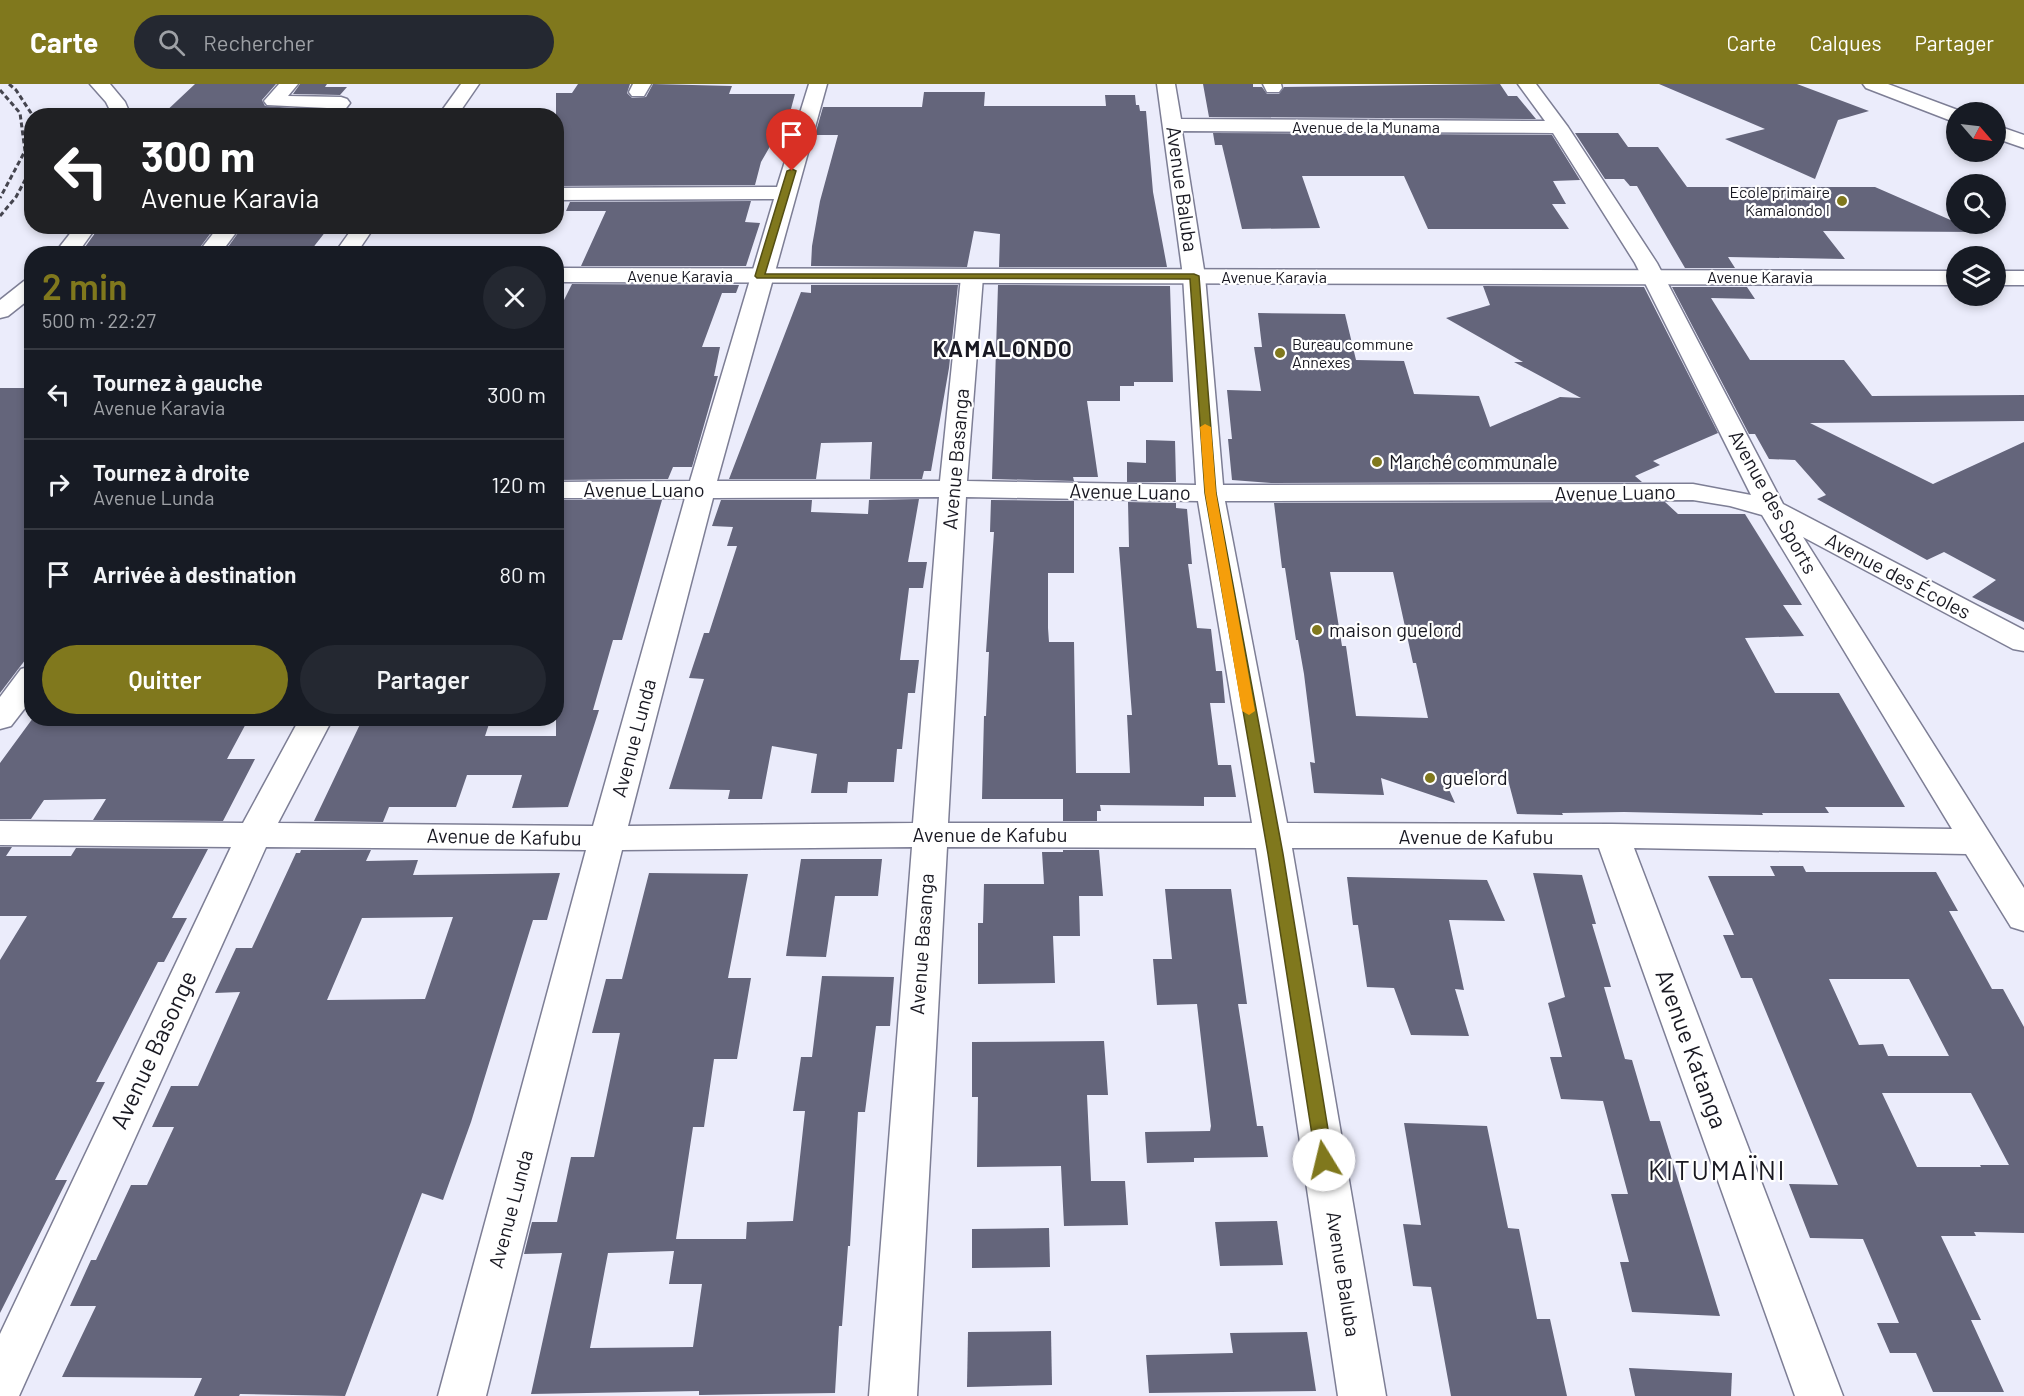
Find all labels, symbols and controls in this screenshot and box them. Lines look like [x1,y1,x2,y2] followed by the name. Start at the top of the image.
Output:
[134,15,554,69] search box
[30,25,98,59] text: Carte
[155,26,188,59] icon: search
[203,29,314,55] text: Rechercher
[1727,30,1776,55] text: Carte
[1809,30,1882,55] text: Calques
[1915,30,1994,55] text: Partager
[1946,102,2006,162] north arrow
[1946,102,2006,306] map controls
[766,109,817,171] pin
[1292,117,1440,136] street label: Avenue de la Munama
[775,118,808,151] icon: arrive
[1162,124,1204,253] street label: Avenue Baluba
[141,130,255,180] text: 300 m
[42,132,120,210] icon: left
[1946,174,2006,234] button: search
[141,181,319,213] text: Avenue Karavia
[1729,182,1830,219] place label: Ecole primaire Kamalondo I
[1835,194,1849,208] marker: Ecole primaire Kamalondo I
[1946,246,2006,306] button: layers
[42,264,128,307] text: 2 min
[483,266,546,329] button: close
[627,266,733,285] street label: Avenue Karavia
[1221,267,1327,286] street label: Avenue Karavia
[1707,267,1813,286] street label: Avenue Karavia
[42,308,156,332] text: 500 m · 22:27
[1292,334,1414,371] place label: Bureau commune Annexes
[933,335,1073,361] district label: KAMALONDO
[1273,346,1287,360] marker: Bureau commune Annexes
[93,369,263,395] text: Tournez à gauche
[42,378,75,411] icon: left
[487,381,546,407] text: 300 m
[937,387,973,531] street label: Avenue Basanga
[93,395,225,419] text: Avenue Karavia
[1724,425,1823,578] street label: Avenue des Sports
[1389,449,1558,473] place label: Marché communale
[1370,455,1384,469] marker: Marché communale
[93,459,250,485] text: Tournez à droite
[42,468,75,501] icon: right
[491,471,546,497] text: 120 m
[583,477,705,501] street label: Avenue Luano
[1069,478,1191,504] street label: Avenue Luano
[1554,479,1676,505] street label: Avenue Luano
[93,485,214,509] text: Avenue Lunda
[1822,527,1975,623] street label: Avenue des Écoles
[42,558,75,591] icon: arrive
[93,561,296,587] text: Arrivée à destination
[500,561,546,587] text: 80 m
[1329,617,1462,641] place label: maison guelord
[1310,623,1324,637] marker: maison guelord
[42,645,288,714] button: Quitter
[300,645,546,714] button: Partager
[606,676,660,799] street label: Avenue Lunda
[1442,765,1508,789] place label: guelord
[1423,771,1437,785] marker: guelord
[913,822,1067,846] street label: Avenue de Kafubu
[426,823,582,849] street label: Avenue de Kafubu
[1399,824,1553,848] street label: Avenue de Kafubu
[904,872,938,1015] street label: Avenue Basanga
[1650,965,1735,1132] street label: Avenue Katanga
[103,966,202,1133] street label: Avenue Basonge
[1292,1128,1356,1192] position arrow
[483,1147,537,1270] street label: Avenue Lunda
[1648,1153,1786,1185] district label: KITUMAÏNI
[1322,1209,1366,1338] street label: Avenue Baluba

